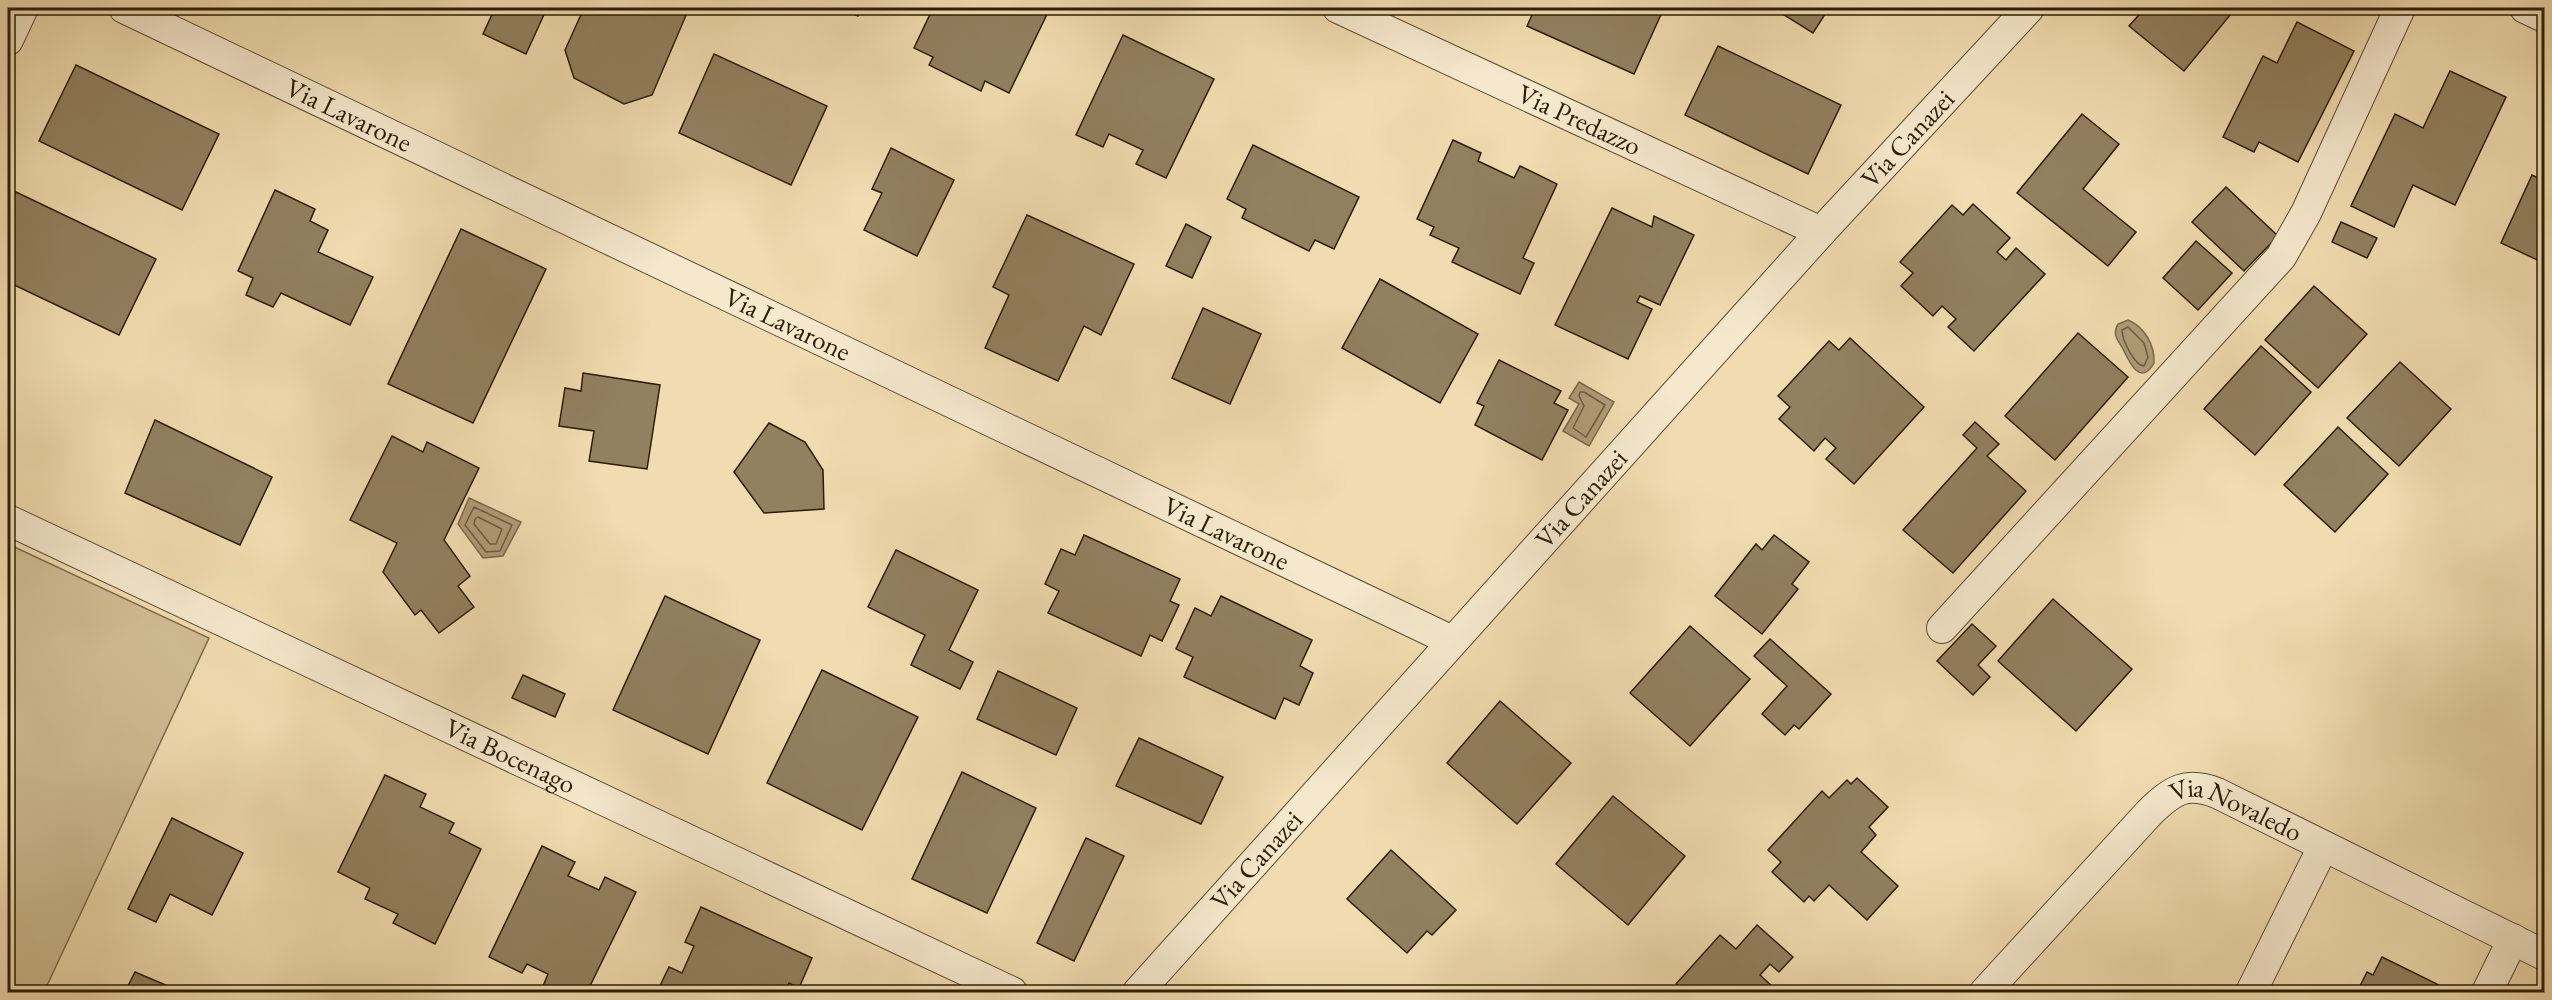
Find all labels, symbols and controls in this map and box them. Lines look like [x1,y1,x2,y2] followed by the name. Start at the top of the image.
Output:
[280,70,418,160] street label: Via Lavarone
[1512,76,1647,163] street label: Via Predazzo
[1853,81,1962,195] street label: Via Canazei
[719,279,857,369] street label: Via Lavarone
[1527,441,1635,556] street label: Via Canazei
[1158,488,1295,578] street label: Via Lavarone
[439,710,582,801] street label: Via Bocenago
[2164,770,2308,849] street label: Via Novaledo
[1202,803,1310,917] street label: Via Canazei

